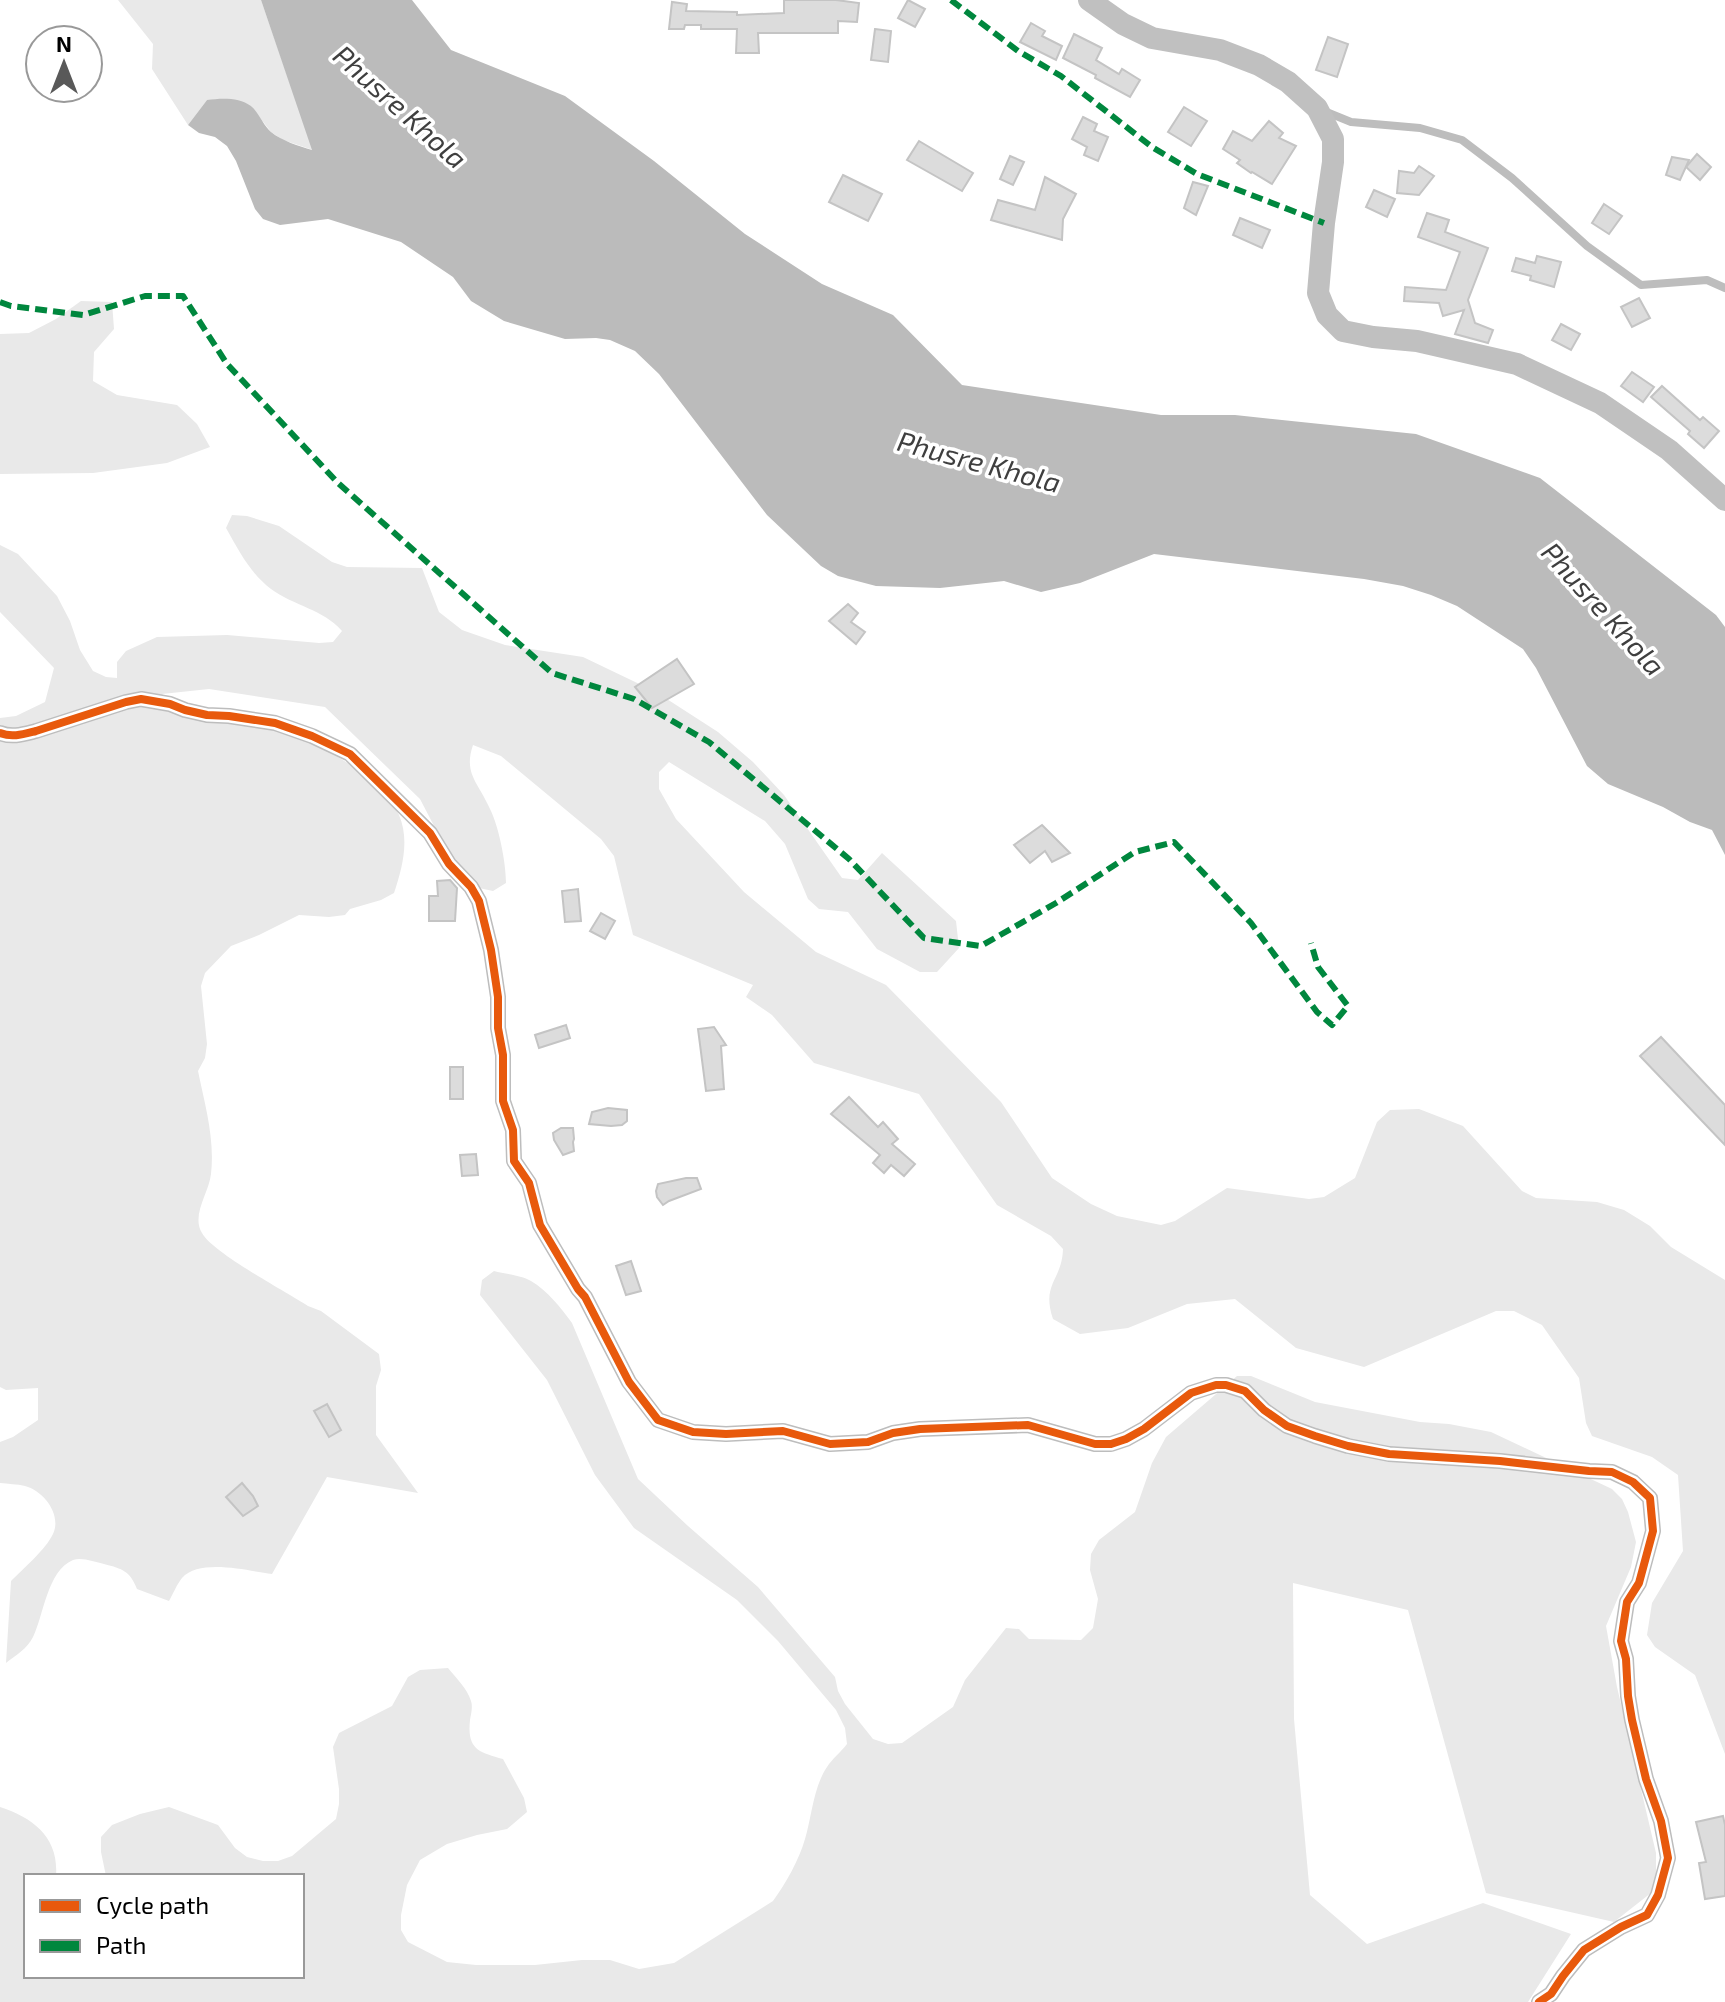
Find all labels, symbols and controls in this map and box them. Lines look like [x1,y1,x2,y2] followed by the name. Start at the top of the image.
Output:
[24,24,104,104] north arrow
[56,30,72,56] text: N
[327,38,474,175] water label: Phusre Khola
[894,423,1065,499] water label: Phusre Khola
[1535,535,1672,682] water label: Phusre Khola
[24,1874,304,1978] legend
[96,1890,209,1919] text: Cycle path
[96,1930,146,1959] text: Path

